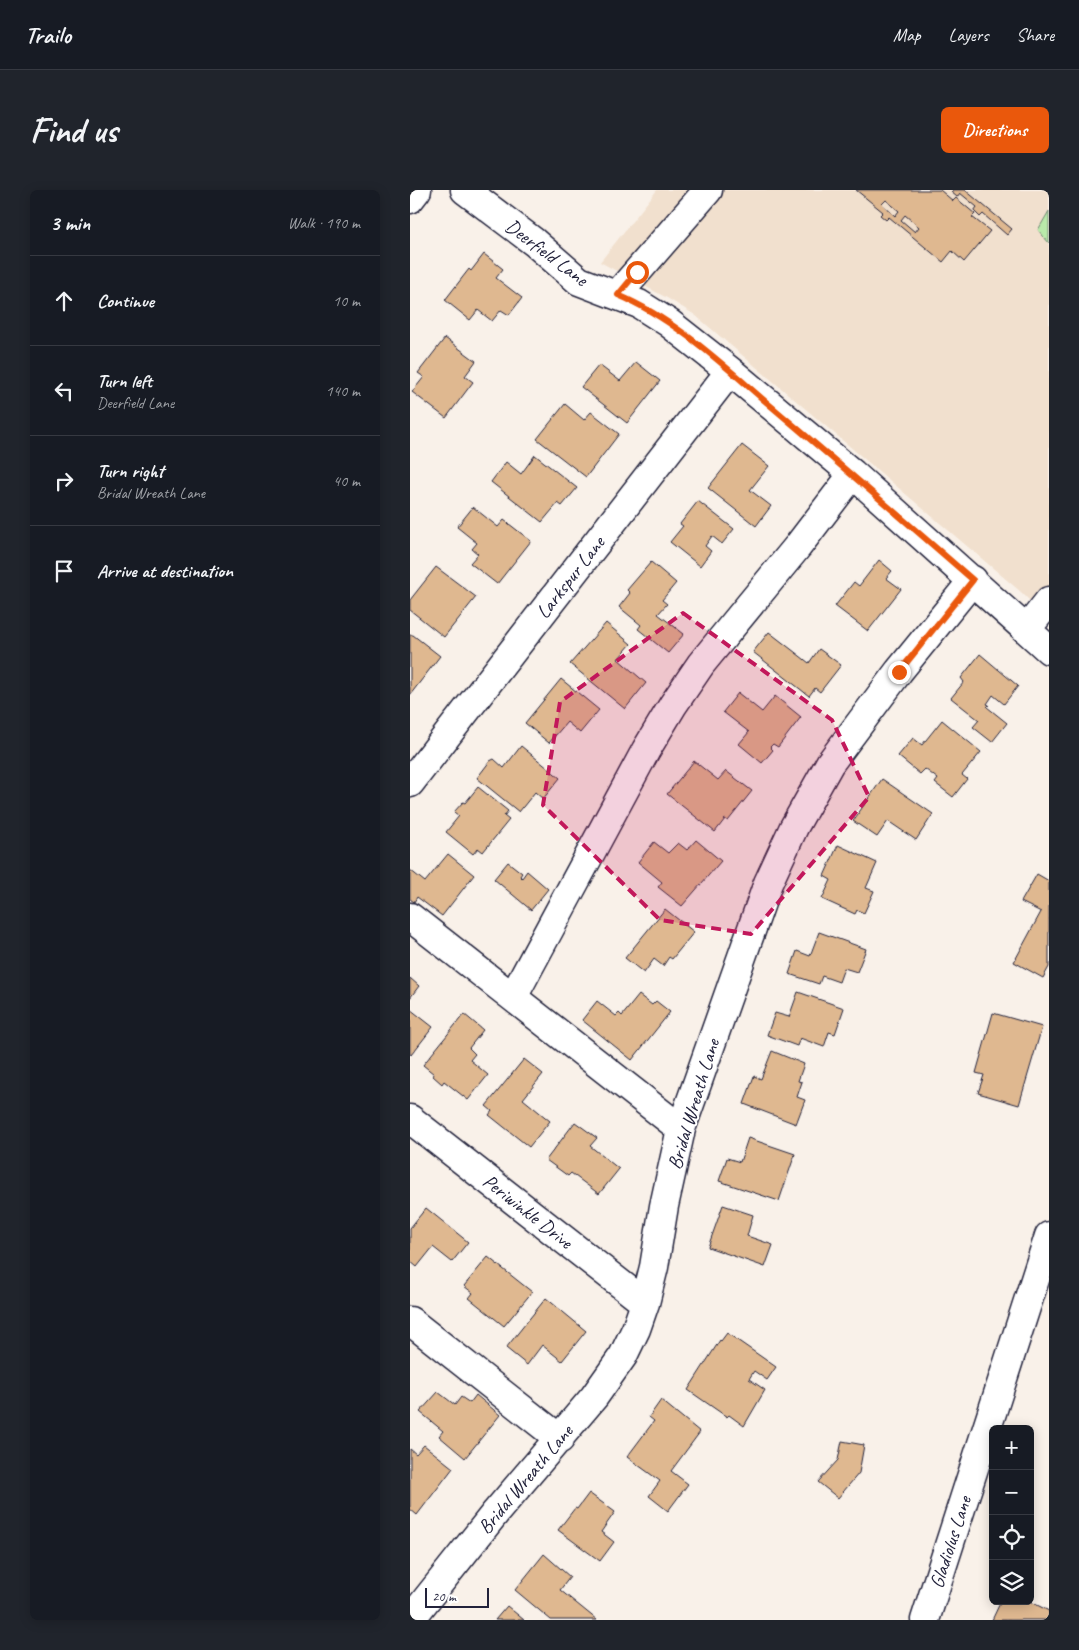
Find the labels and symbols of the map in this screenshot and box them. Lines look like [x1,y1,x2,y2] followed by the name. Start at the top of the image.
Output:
[501,213,594,292] street label: Deerfield Lane
[626,261,649,284] route start
[530,530,611,624] street label: Larkspur Lane
[888,661,911,684] route end
[662,1035,726,1172] street label: Bridal Wreath Lane
[478,1169,579,1255] street label: Periwinkle Drive
[472,1418,579,1539] street label: Bridal Wreath Lane
[924,1492,978,1591] street label: Gladiolus Lane
[425,1585,489,1608] scale bar

